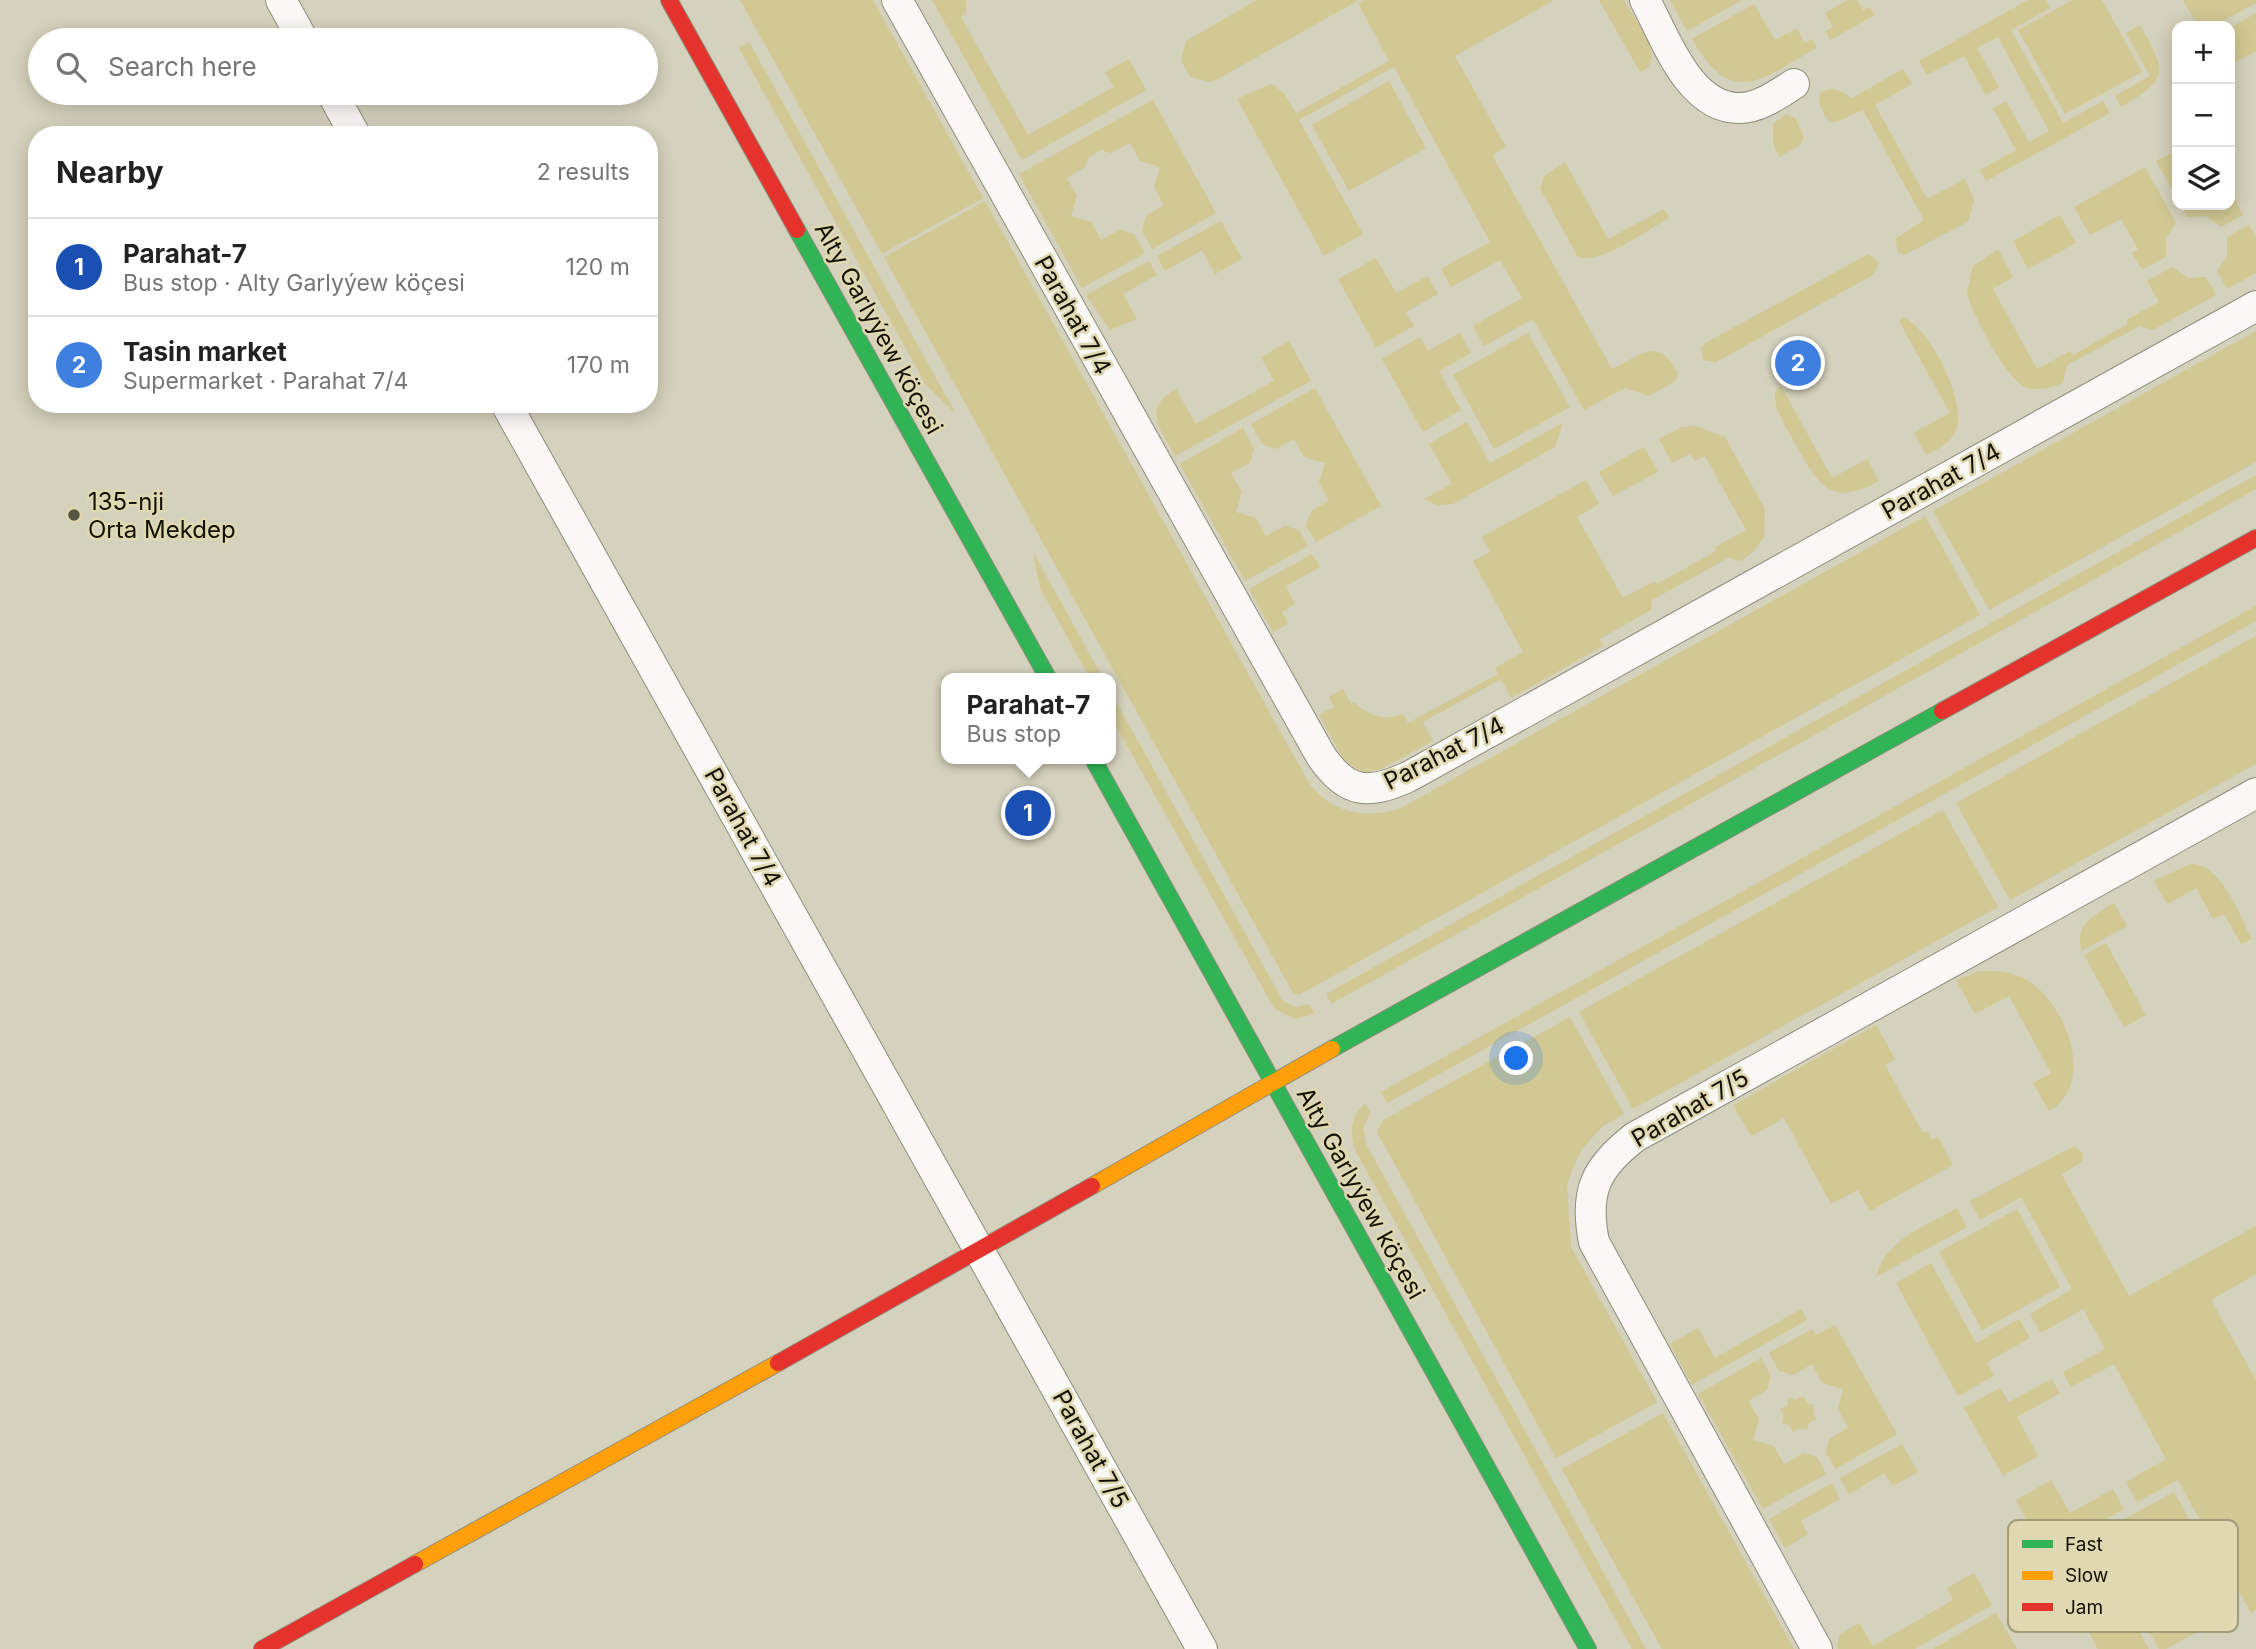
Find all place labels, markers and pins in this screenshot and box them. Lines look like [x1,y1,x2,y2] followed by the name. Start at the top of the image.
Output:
[1775,337,1821,389] pin: 2
[88,487,236,544] place label: 135-nji Orta Mekdep
[66,507,82,523] marker: 135-nji Orta Mekdep
[1005,787,1051,839] pin: 1

